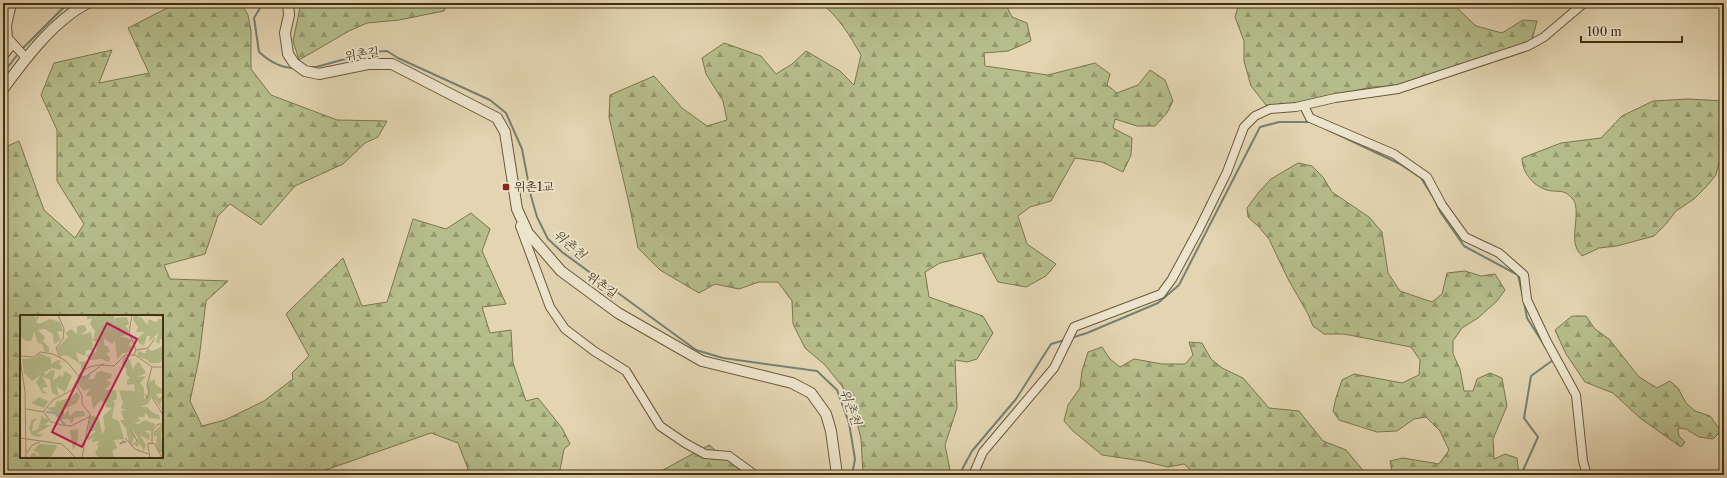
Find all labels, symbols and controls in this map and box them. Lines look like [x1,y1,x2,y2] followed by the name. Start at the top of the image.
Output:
[1581,18,1682,44] scale bar
[1587,24,1622,39] text: 100 m
[344,44,380,63] street label: 위촌길
[514,179,554,194] place label: 위촌1교
[501,182,511,192] marker: 위촌1교
[551,226,591,263] water label: 위촌천
[584,268,621,301] street label: 위촌길
[20,315,163,458] inset map
[837,387,865,429] water label: 위촌천

